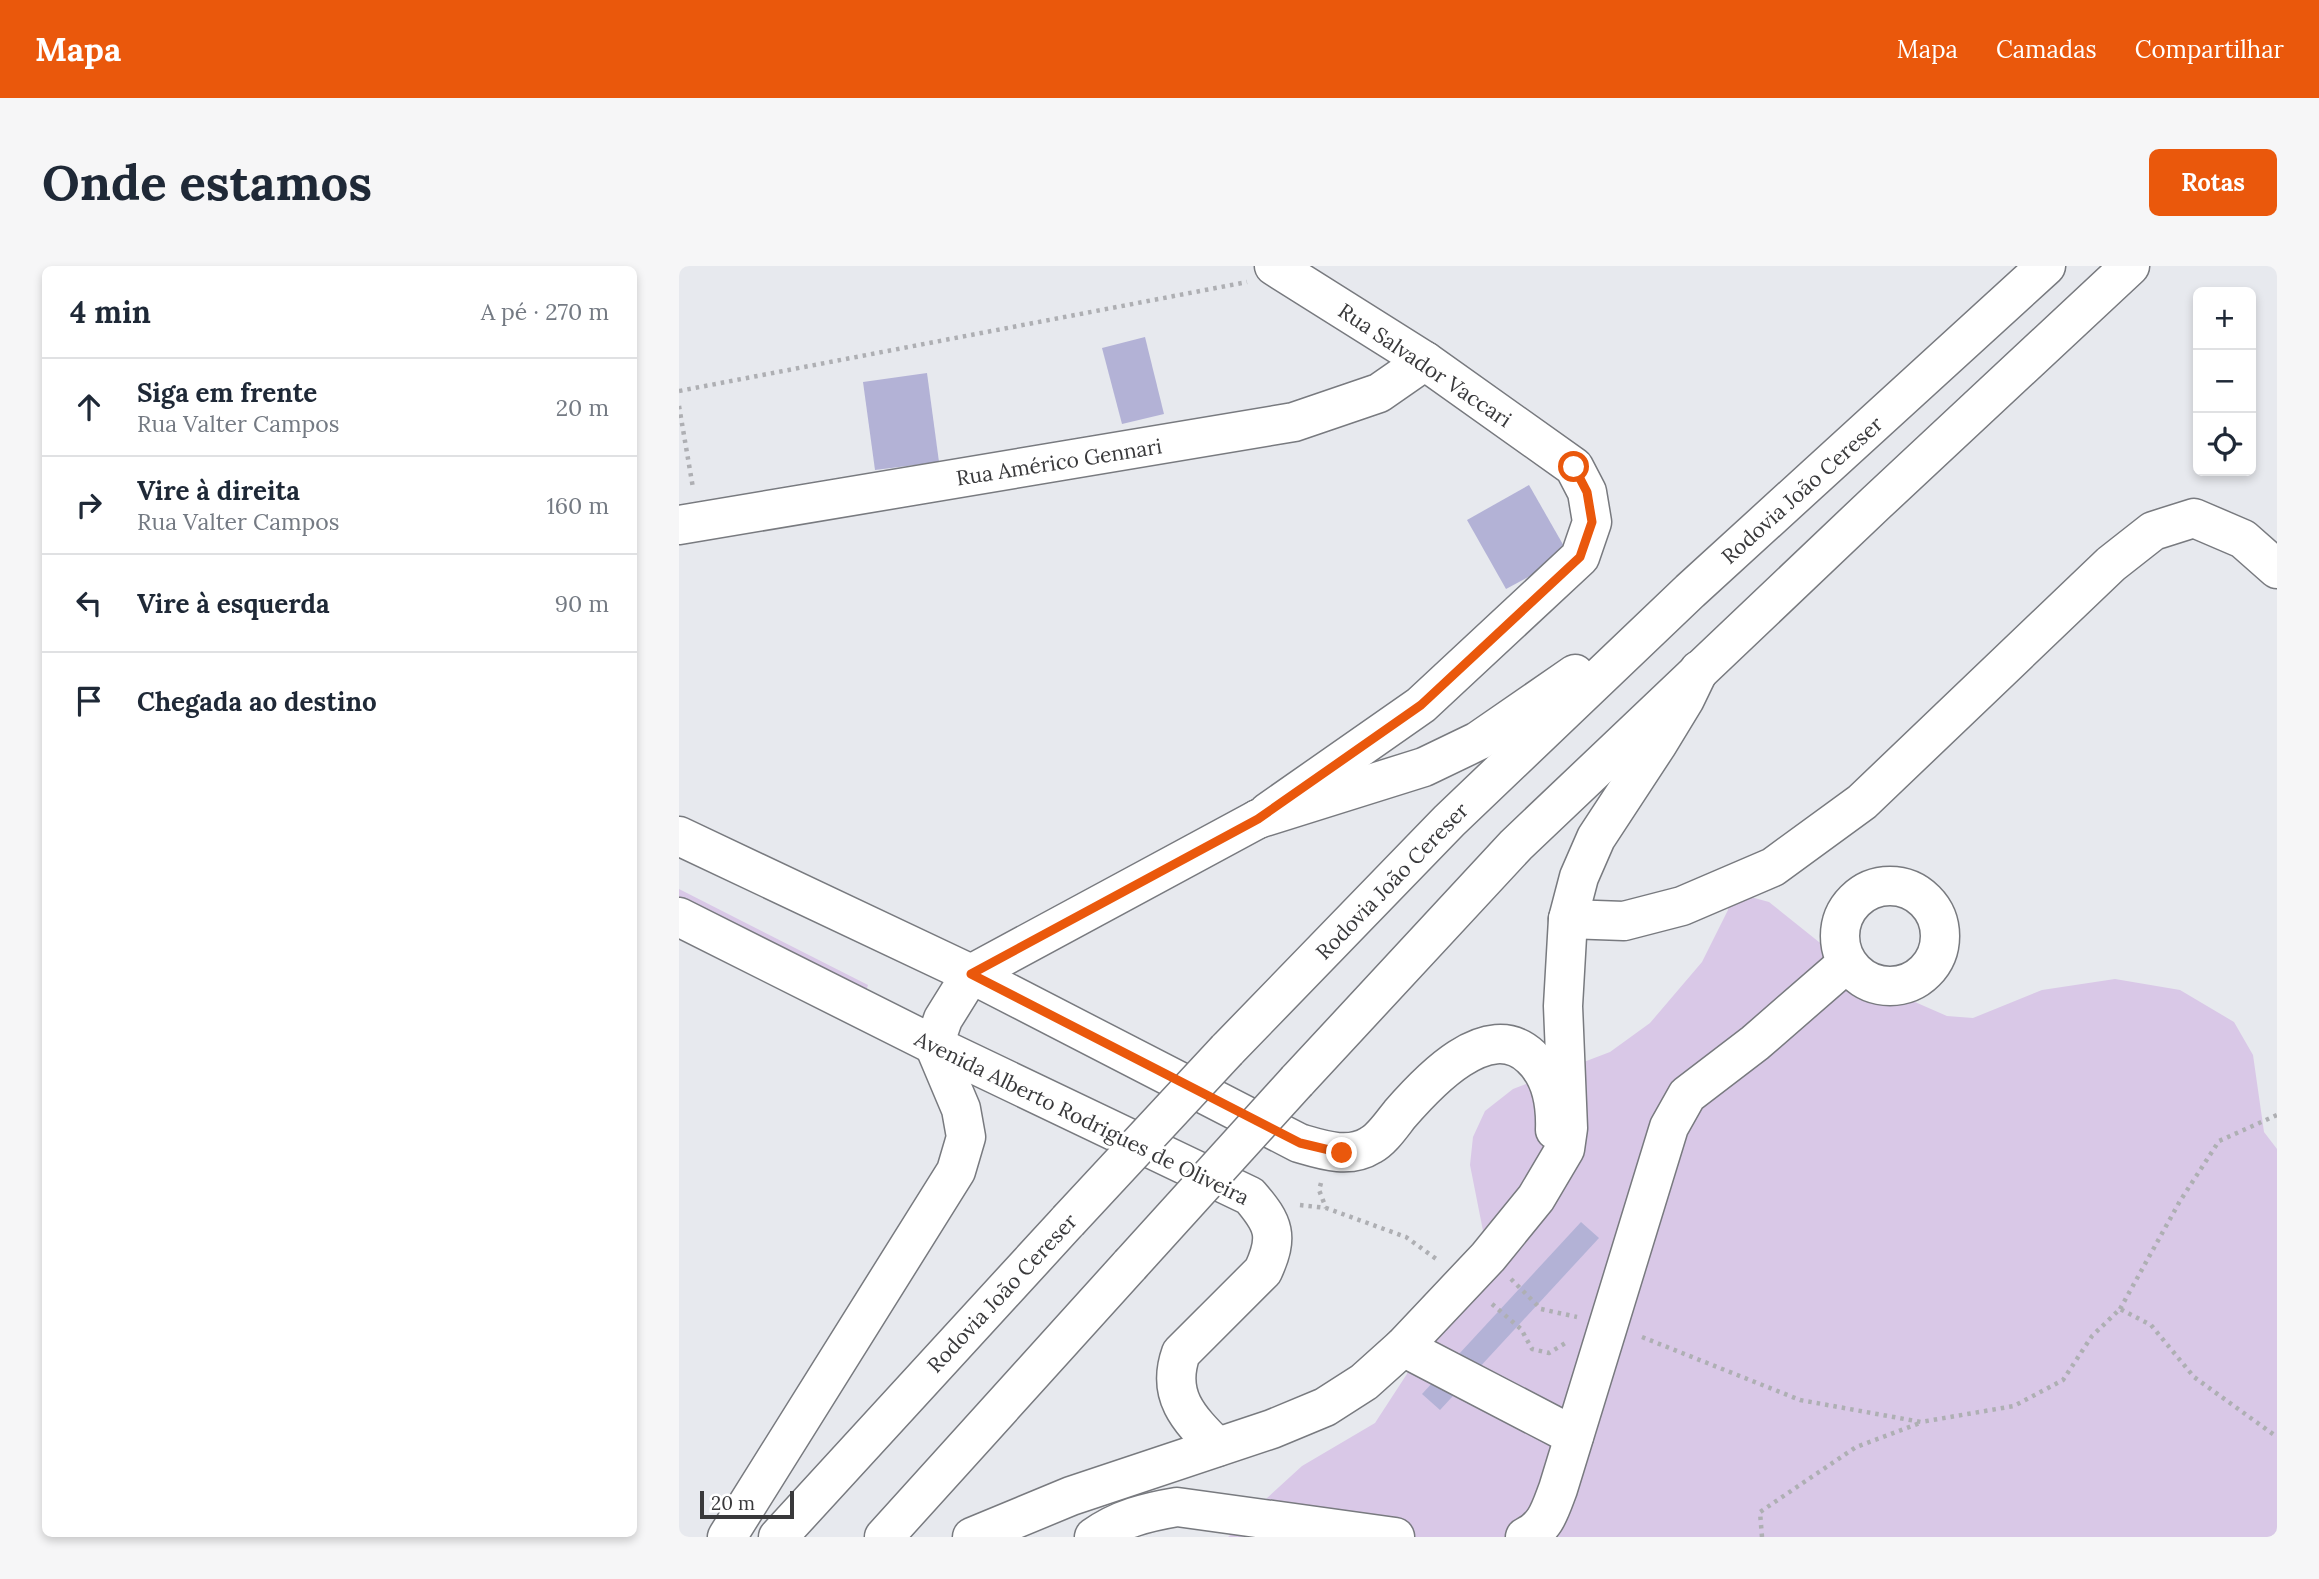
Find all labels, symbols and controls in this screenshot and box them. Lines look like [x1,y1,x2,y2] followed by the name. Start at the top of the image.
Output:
[35,28,121,70] text: Mapa
[1897,34,1958,65] text: Mapa
[1996,34,2097,65] text: Camadas
[2135,34,2284,65] text: Compartilhar
[2149,149,2277,216] button: Rotas
[42,151,372,213] text: Onde estamos
[2193,287,2256,476] map controls
[2193,287,2256,350] button: +
[70,293,151,331] text: 4 min
[481,297,609,326] text: A pé · 270 m
[1333,297,1517,433] street label: Rua Salvador Vaccari
[2193,350,2256,413] button: −
[137,376,317,409] text: Siga em frente
[70,388,108,426] icon: ahead
[556,393,609,422] text: 20 m
[137,409,339,438] text: Rua Valter Campos
[1716,410,1888,570] street label: Rodovia João Cereser
[2193,413,2256,476] button: locate
[954,432,1164,492] street label: Rua Américo Gennari
[1558,451,1589,482] route start
[137,474,300,507] text: Vire à direita
[70,486,108,524] icon: right
[546,491,609,520] text: 160 m
[137,507,339,536] text: Rua Valter Campos
[70,584,108,622] icon: left
[137,587,330,620] text: Vire à esquerda
[555,589,609,618] text: 90 m
[70,682,108,720] icon: arrive
[137,685,377,718] text: Chegada ao destino
[1310,797,1474,965] street label: Rodovia João Cereser
[909,1025,1254,1211] street label: Avenida Alberto Rodrigues de Oliveira
[1326,1137,1357,1168] route end
[921,1208,1083,1378] street label: Rodovia João Cereser
[700,1488,795,1520] scale bar
[711,1491,755,1515] text: 20 m

